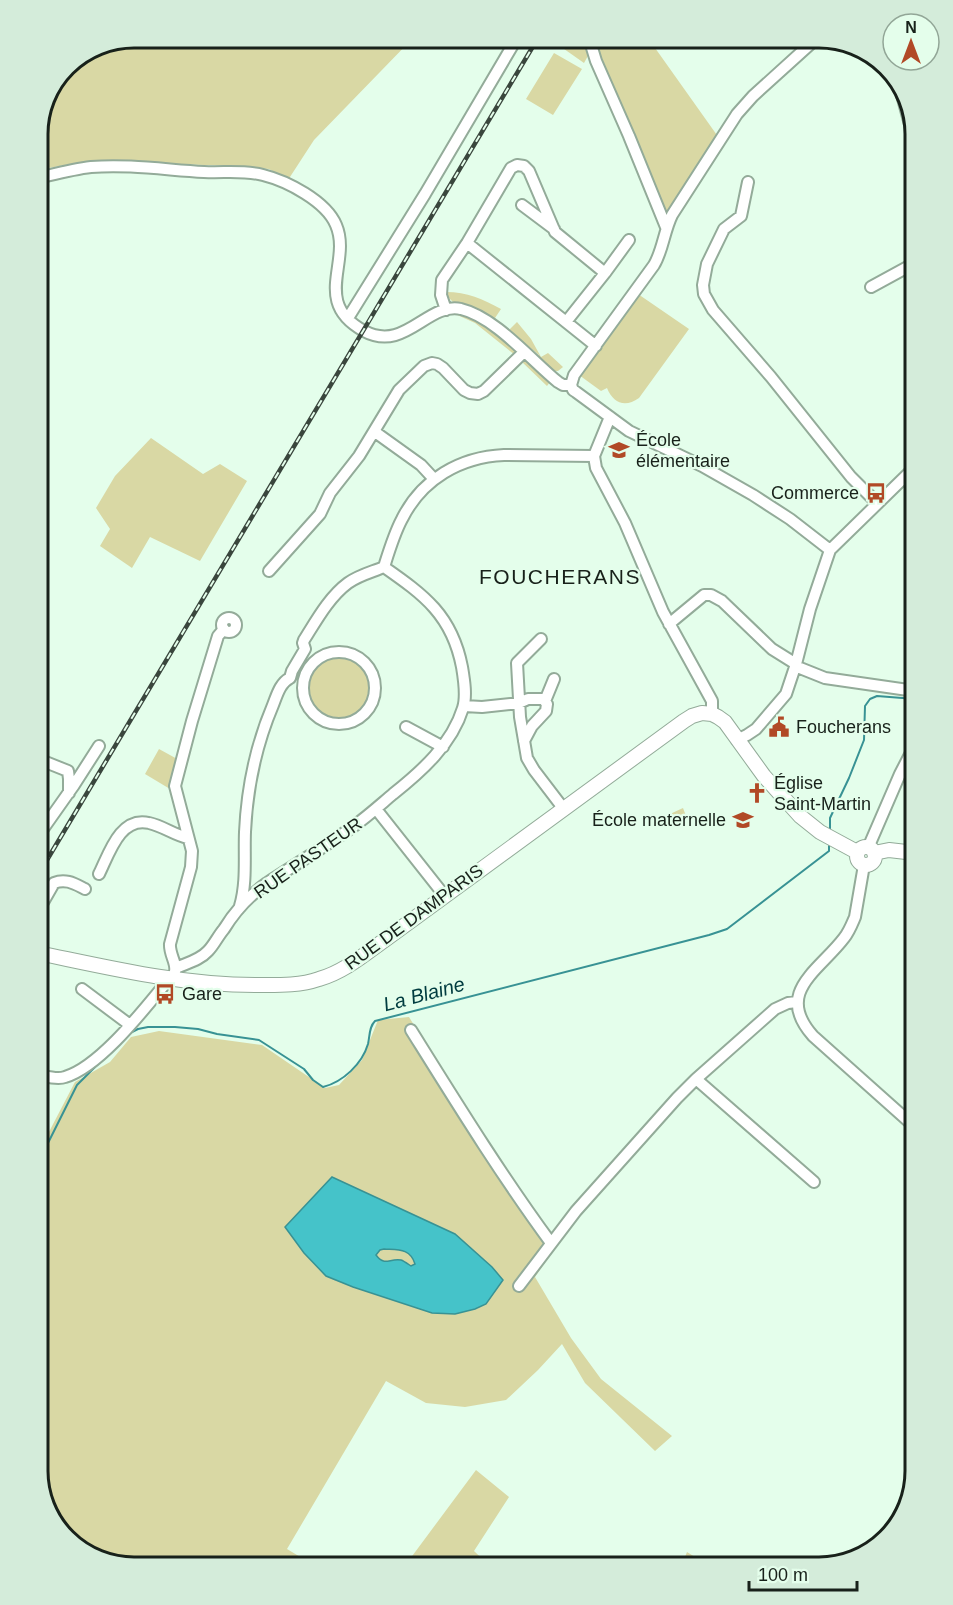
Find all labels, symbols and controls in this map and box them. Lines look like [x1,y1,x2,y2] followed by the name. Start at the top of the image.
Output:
[881,12,941,72] north arrow
[905,19,917,36] text: N
[636,430,730,471] place label: École élémentaire
[607,438,631,462] school or university icon: École élémentaire
[864,481,888,505] bus stop icon: Commerce
[771,483,859,503] place label: Commerce
[479,565,641,588] district label: FOUCHERANS
[767,715,791,739] public building icon: Foucherans
[796,717,891,737] place label: Foucherans
[774,773,871,814] place label: Église Saint-Martin
[745,781,769,805] church icon: Église Saint-Martin
[731,808,755,832] school or university icon: École maternelle
[592,810,726,830] place label: École maternelle
[250,813,366,903] street label: RUE PASTEUR
[341,860,487,974] street label: RUE DE DAMPARIS
[381,973,467,1015] water label: La Blaine
[153,982,177,1006] bus stop icon: Gare
[182,984,222,1004] place label: Gare
[749,1554,857,1592] scale bar
[758,1565,808,1585] text: 100 m

